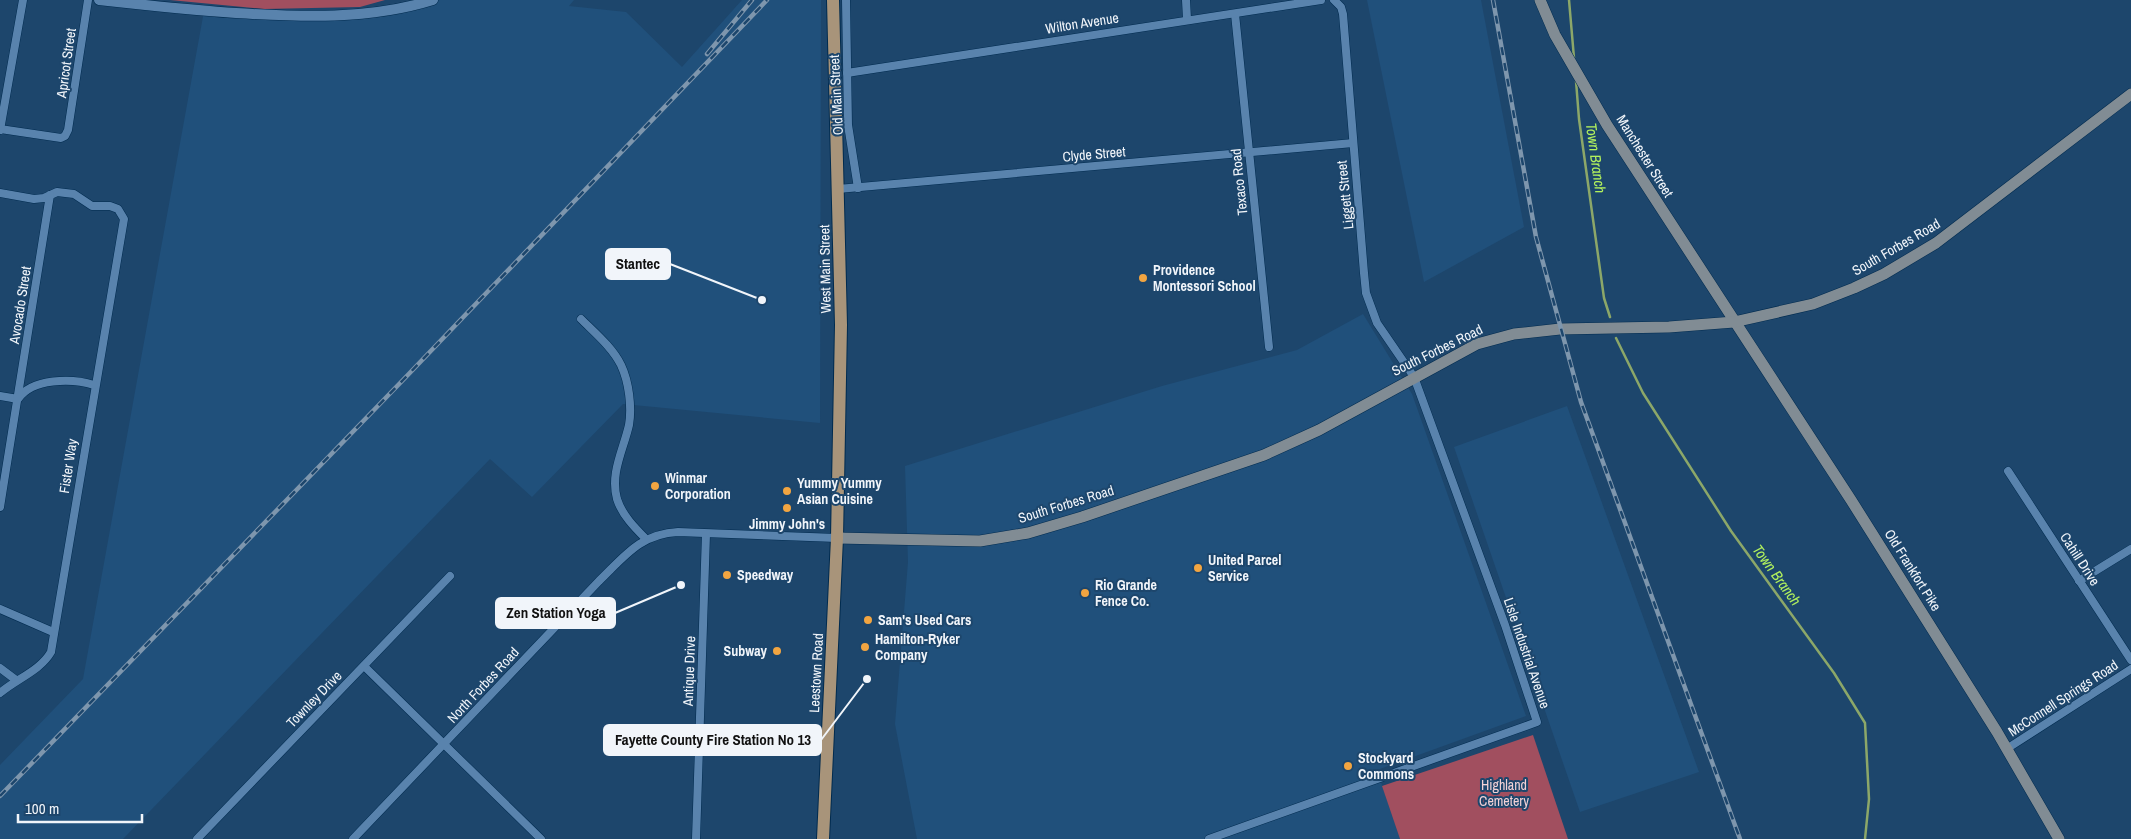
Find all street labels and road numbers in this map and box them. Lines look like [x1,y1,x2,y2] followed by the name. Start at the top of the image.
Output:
[1044,8,1120,38] street label: Wilton Avenue
[52,27,80,100] street label: Apricot Street
[825,54,847,136] street label: Old Main Street
[1613,111,1677,201] street label: Manchester Street
[1062,142,1126,166] street label: Clyde Street
[1227,148,1251,216] street label: Texaco Road
[1332,160,1358,230] street label: Liggett Street
[1849,214,1943,280] street label: South Forbes Road
[815,225,835,313] street label: West Main Street
[5,265,35,346] street label: Avocado Street
[1389,320,1485,380] street label: South Forbes Road
[55,437,81,495] street label: Fister Way
[1016,481,1116,527] street label: South Forbes Road
[1881,526,1945,614] street label: Old Frankfort Pike
[2056,529,2104,589] street label: Cahill Drive
[1500,595,1554,711] street label: Lisle Industrial Avenue
[805,633,827,713] street label: Leestown Road
[679,636,699,707] street label: Antique Drive
[443,643,523,727] street label: North Forbes Road
[2005,656,2121,740] street label: McConnell Springs Road
[282,667,346,731] street label: Townley Drive

